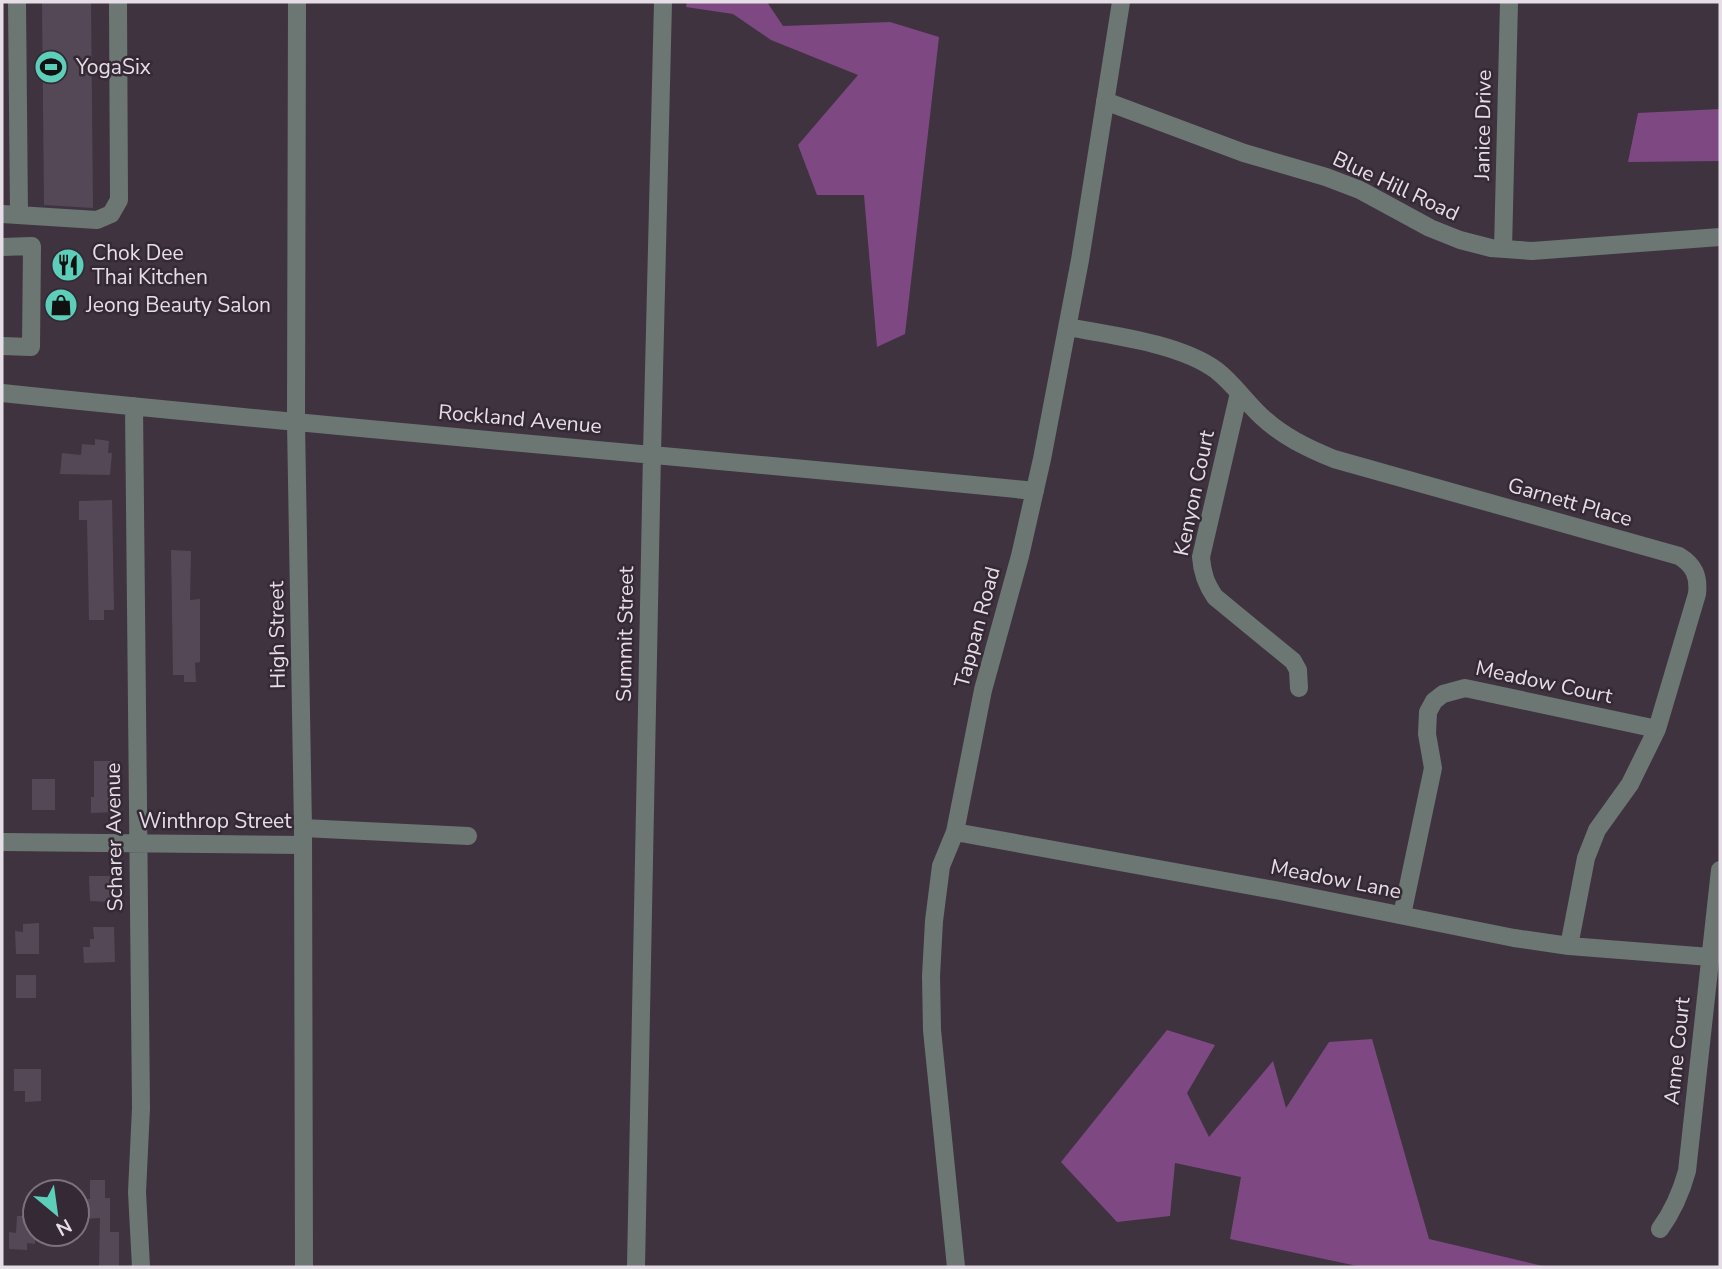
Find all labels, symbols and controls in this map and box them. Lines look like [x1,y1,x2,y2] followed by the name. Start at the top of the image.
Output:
[32,48,70,86] sports icon: YogaSix
[75,53,151,81] place label: YogaSix
[1468,69,1498,182] street label: Janice Drive
[1328,145,1464,227] street label: Blue Hill Road
[92,239,208,291] place label: Chok Dee Thai Kitchen
[49,246,87,284] restaurant icon: Chok Dee Thai Kitchen
[42,286,80,324] shop icon: Jeong Beauty Salon
[85,291,271,319] place label: Jeong Beauty Salon
[437,398,603,440] street label: Rockland Avenue
[1167,427,1221,558] street label: Kenyon Court
[1505,471,1635,533] street label: Garnett Place
[947,564,1007,690] street label: Tappan Road
[610,565,640,702] street label: Summit Street
[262,580,292,689] street label: High Street
[1473,654,1616,710] street label: Meadow Court
[99,762,129,912] street label: Scharer Avenue
[138,807,292,835] street label: Winthrop Street
[1268,853,1404,905] street label: Meadow Lane
[1657,995,1697,1106] street label: Anne Court
[21,1178,91,1248] north arrow
[51,1212,76,1242] text: N

